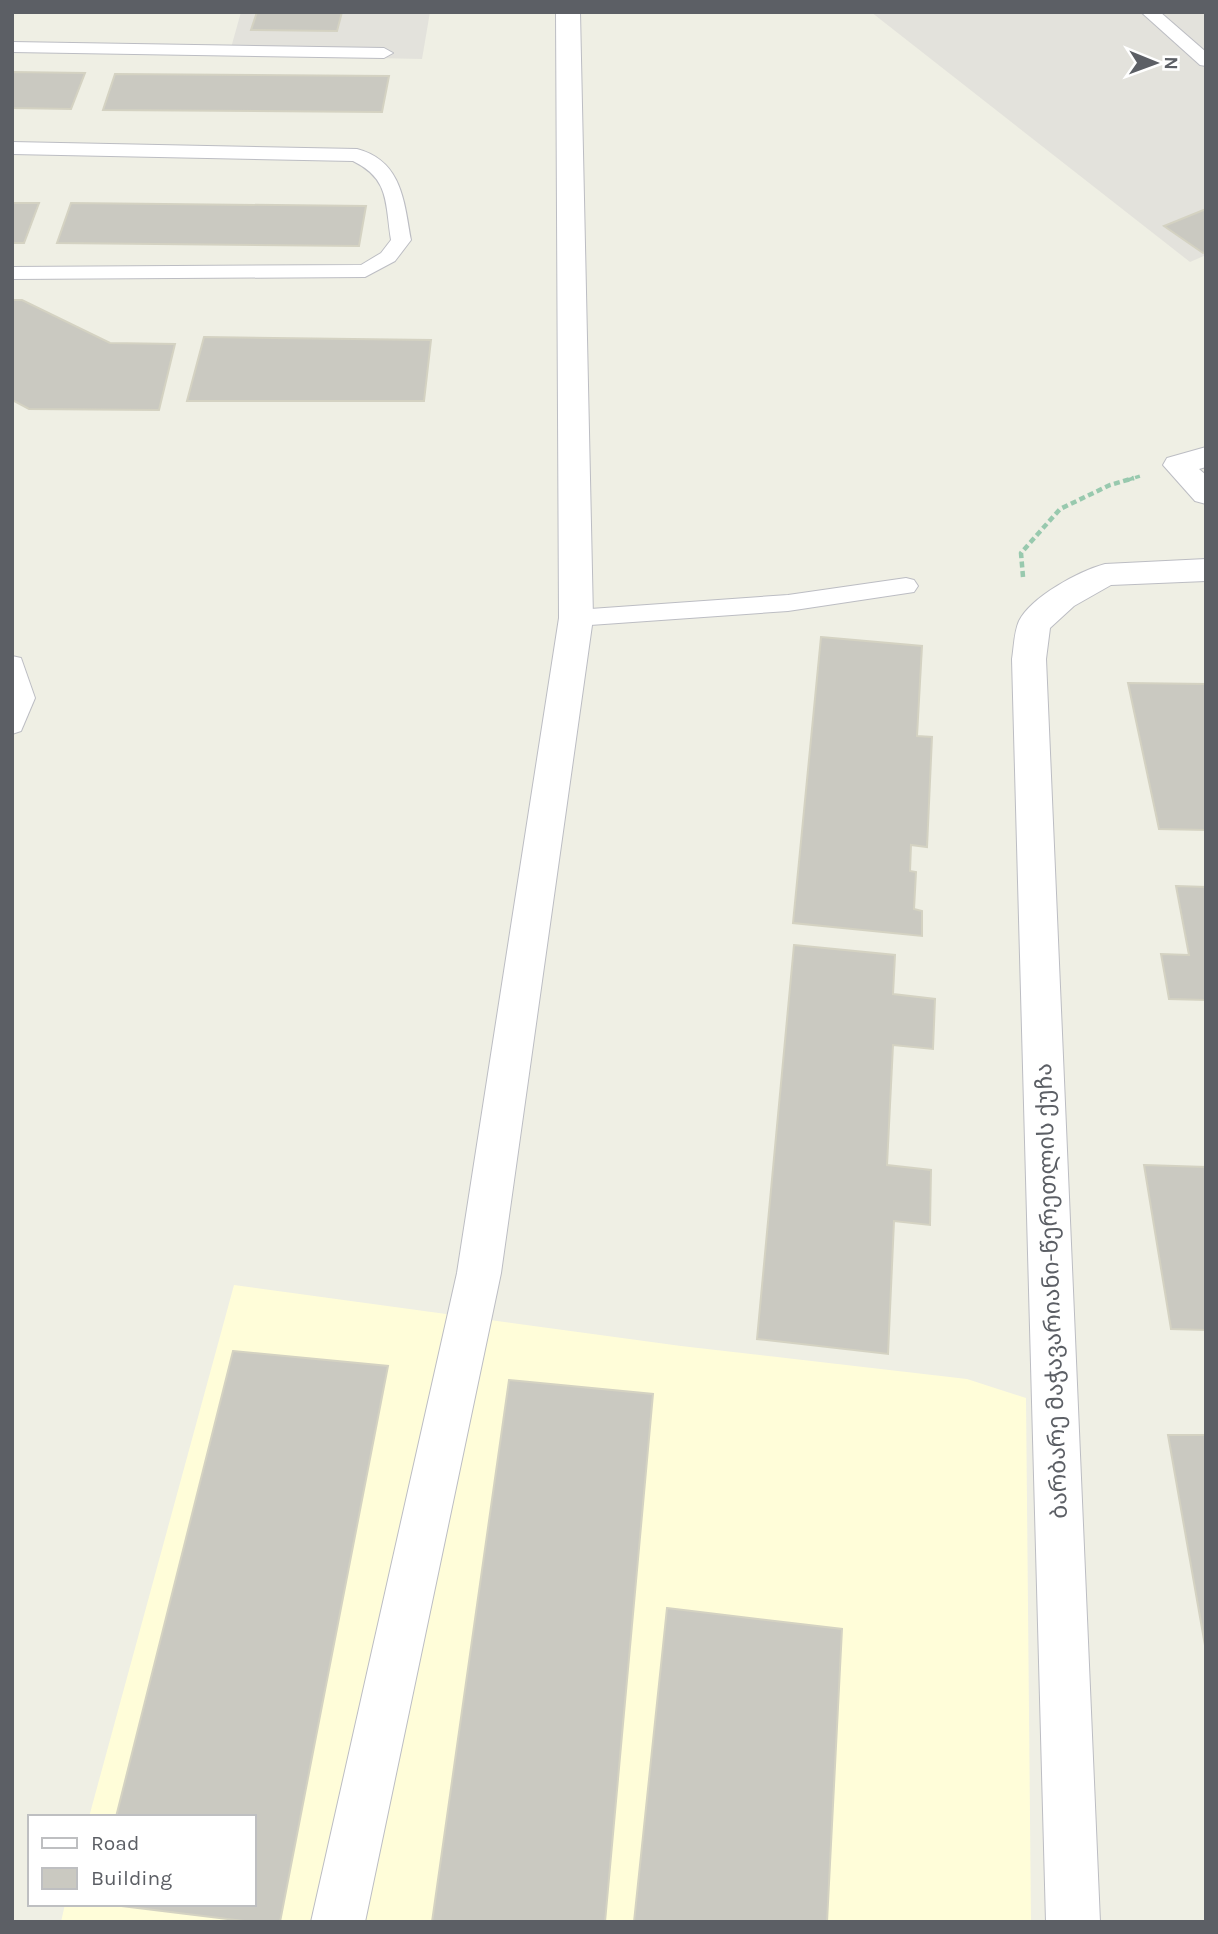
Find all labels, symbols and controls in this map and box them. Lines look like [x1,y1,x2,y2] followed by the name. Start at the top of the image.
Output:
[1120,28,1190,98] north arrow
[1160,56,1182,70] text: N
[1030,1063,1073,1519] street label: ბარბარე მაჭავარიანი-წერეთლის ქუჩა
[28,1815,256,1906] legend
[91,1831,139,1855] text: Road
[91,1866,172,1890] text: Building

